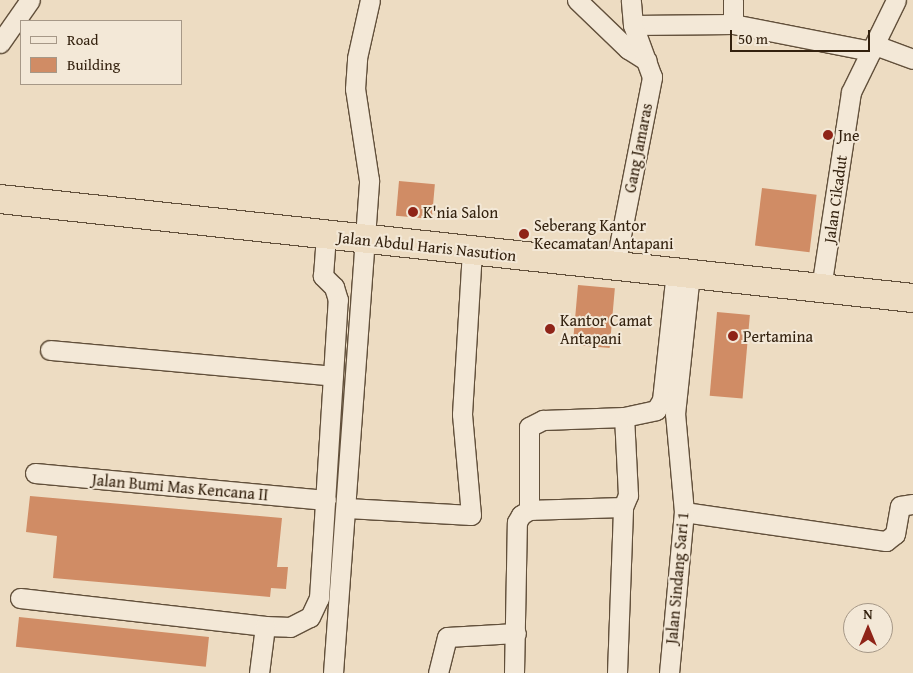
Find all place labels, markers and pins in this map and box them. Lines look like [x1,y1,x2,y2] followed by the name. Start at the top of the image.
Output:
[838,125,860,145] place label: Jne
[822,129,834,141] marker: Jne
[423,202,498,222] place label: K'nia Salon
[407,206,419,218] marker: K'nia Salon
[534,215,674,253] place label: Seberang Kantor Kecamatan Antapani
[518,228,530,240] marker: Seberang Kantor Kecamatan Antapani
[560,310,652,348] place label: Kantor Camat Antapani
[544,323,556,335] marker: Kantor Camat Antapani
[743,326,813,346] place label: Pertamina
[727,330,739,342] marker: Pertamina

